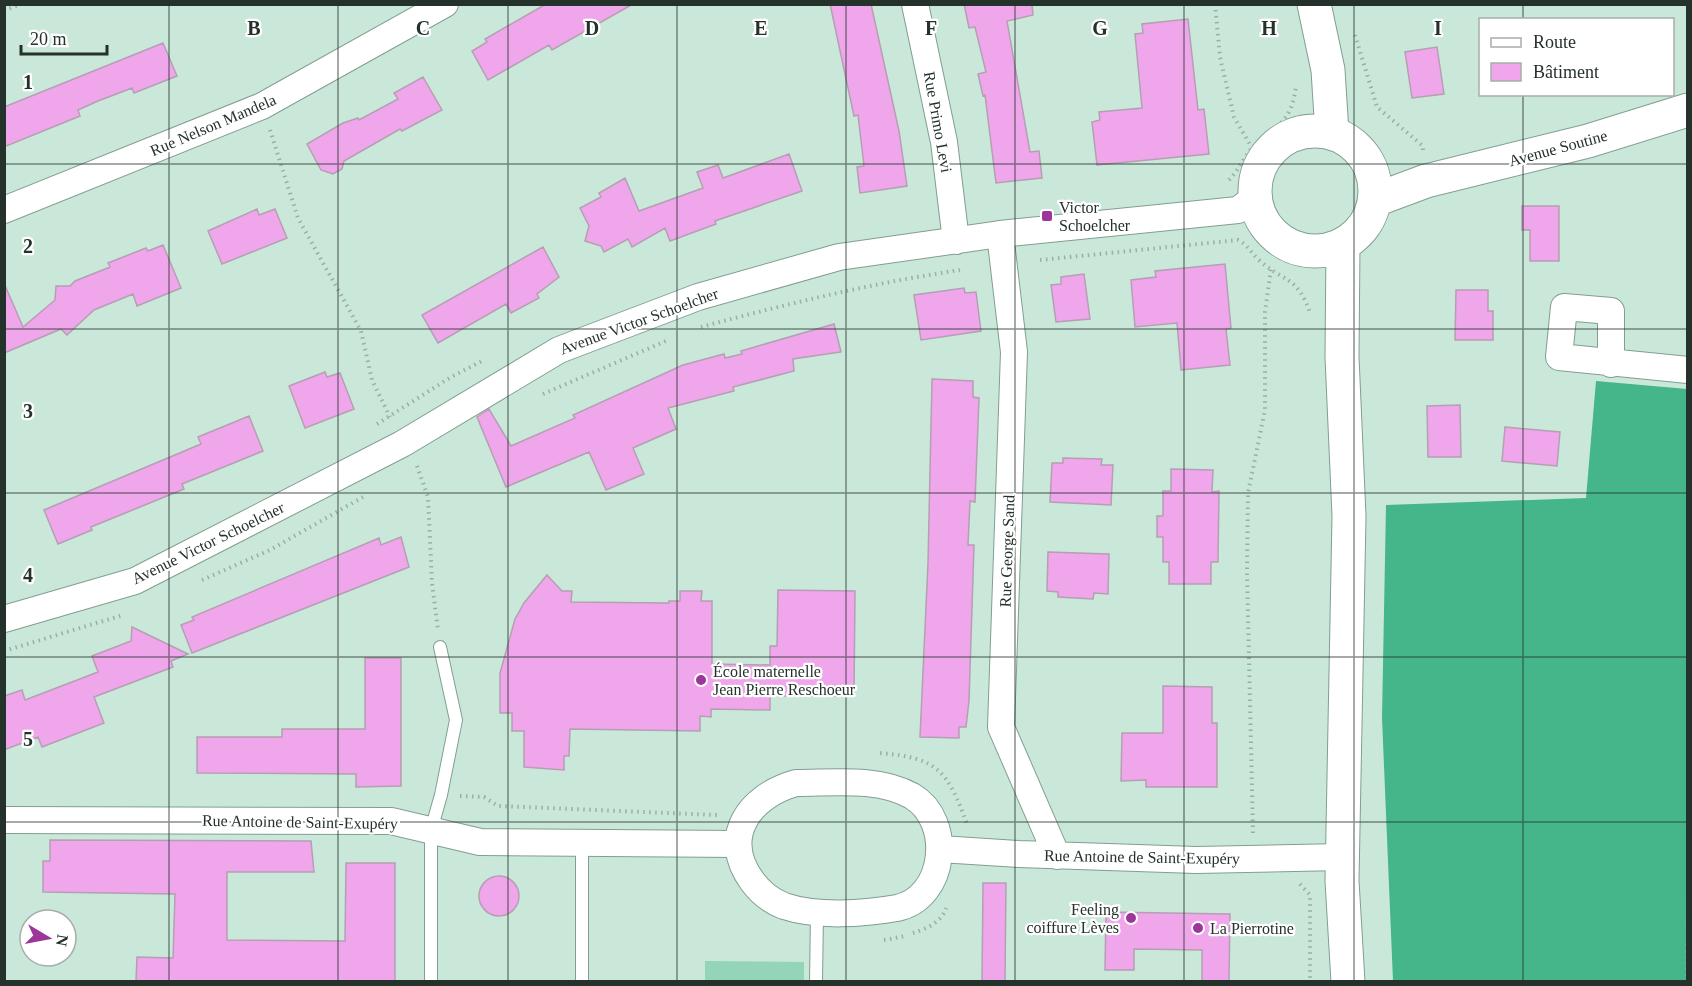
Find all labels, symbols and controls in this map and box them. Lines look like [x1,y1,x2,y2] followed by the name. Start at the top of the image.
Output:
[247,17,261,39] text: B
[416,17,430,39] text: C
[585,17,599,39] text: D
[754,17,768,39] text: E
[925,17,937,39] text: F
[1092,17,1108,39] text: G
[1261,17,1277,39] text: H
[1434,17,1442,39] text: I
[21,18,106,56] scale bar
[1479,18,1674,96] legend
[30,29,67,49] text: 20 m
[1533,32,1576,52] text: Route
[1533,62,1599,82] text: Bâtiment
[921,70,955,174] street label: Rue Primo Levi
[23,71,33,93] text: 1
[148,91,278,159] street label: Rue Nelson Mandela
[1507,127,1609,169] street label: Avenue Soutine
[1059,199,1131,234] place label: Victor Schoelcher
[1040,209,1054,223] marker: Victor Schoelcher
[23,235,33,257] text: 2
[557,284,721,358] street label: Avenue Victor Schoelcher
[23,400,33,422] text: 3
[997,494,1018,608] street label: Rue George Sand
[129,498,287,587] street label: Avenue Victor Schoelcher
[23,564,33,586] text: 4
[713,662,856,698] place label: École maternelle Jean Pierre Reschoeur
[694,673,708,687] marker: École maternelle Jean Pierre Reschoeur
[23,728,33,750] text: 5
[202,812,398,833] street label: Rue Antoine de Saint-Exupéry
[1044,847,1240,868] street label: Rue Antoine de Saint-Exupéry
[1026,901,1119,936] place label: Feeling coiffure Lèves
[18,908,78,968] north arrow
[1124,911,1138,925] marker: Feeling coiffure Lèves
[1210,920,1294,937] place label: La Pierrotine
[1191,921,1205,935] marker: La Pierrotine
[53,933,72,948] text: N

